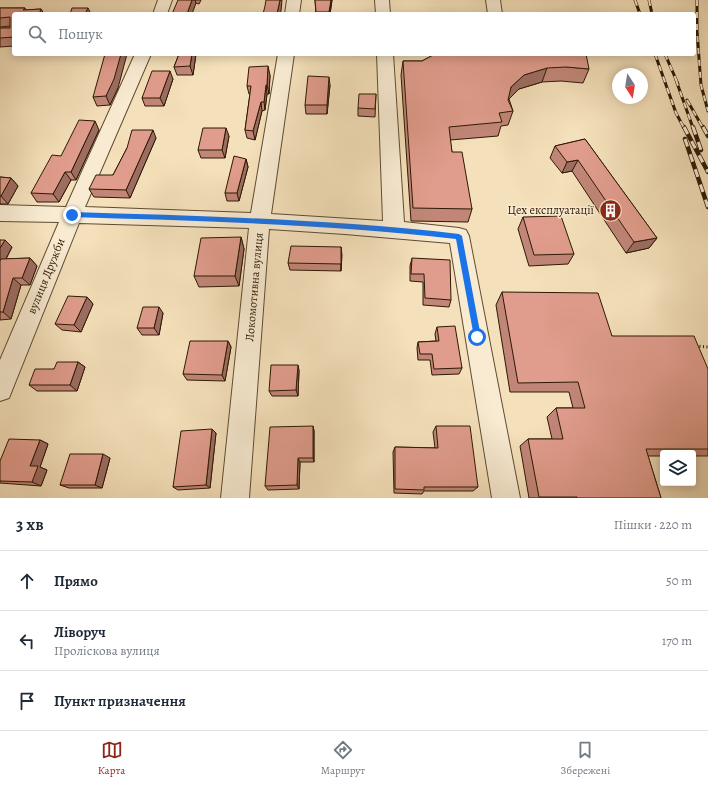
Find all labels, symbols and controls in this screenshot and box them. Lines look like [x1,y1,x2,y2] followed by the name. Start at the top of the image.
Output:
[12,12,696,56] search box
[26,23,48,45] icon: search
[58,24,103,44] text: Пошук
[612,68,648,104] north arrow
[597,197,623,223] building icon: Цех експлуатації
[507,202,595,218] place label: Цех експлуатації
[63,206,81,224] route end
[241,232,267,342] street label: Локомотивна вулиця
[23,236,69,316] street label: вулиця Дружби
[468,328,486,346] route start
[660,450,696,486] map controls
[660,450,696,486] button: layers
[16,513,44,536] text: 3 хв
[614,516,692,533] text: Пішки · 220 m
[16,570,38,592] icon: ahead
[54,571,98,591] text: Прямо
[666,572,692,589] text: 50 m
[54,622,106,642] text: Ліворуч
[16,630,38,652] icon: left
[662,632,692,649] text: 170 m
[54,642,160,659] text: Проліскова вулиця
[16,690,38,712] icon: arrive
[54,691,186,711] text: Пункт призначення
[98,739,125,778] tab: Карта
[321,739,365,778] tab: Маршрут
[561,739,610,778] tab: Збережені

